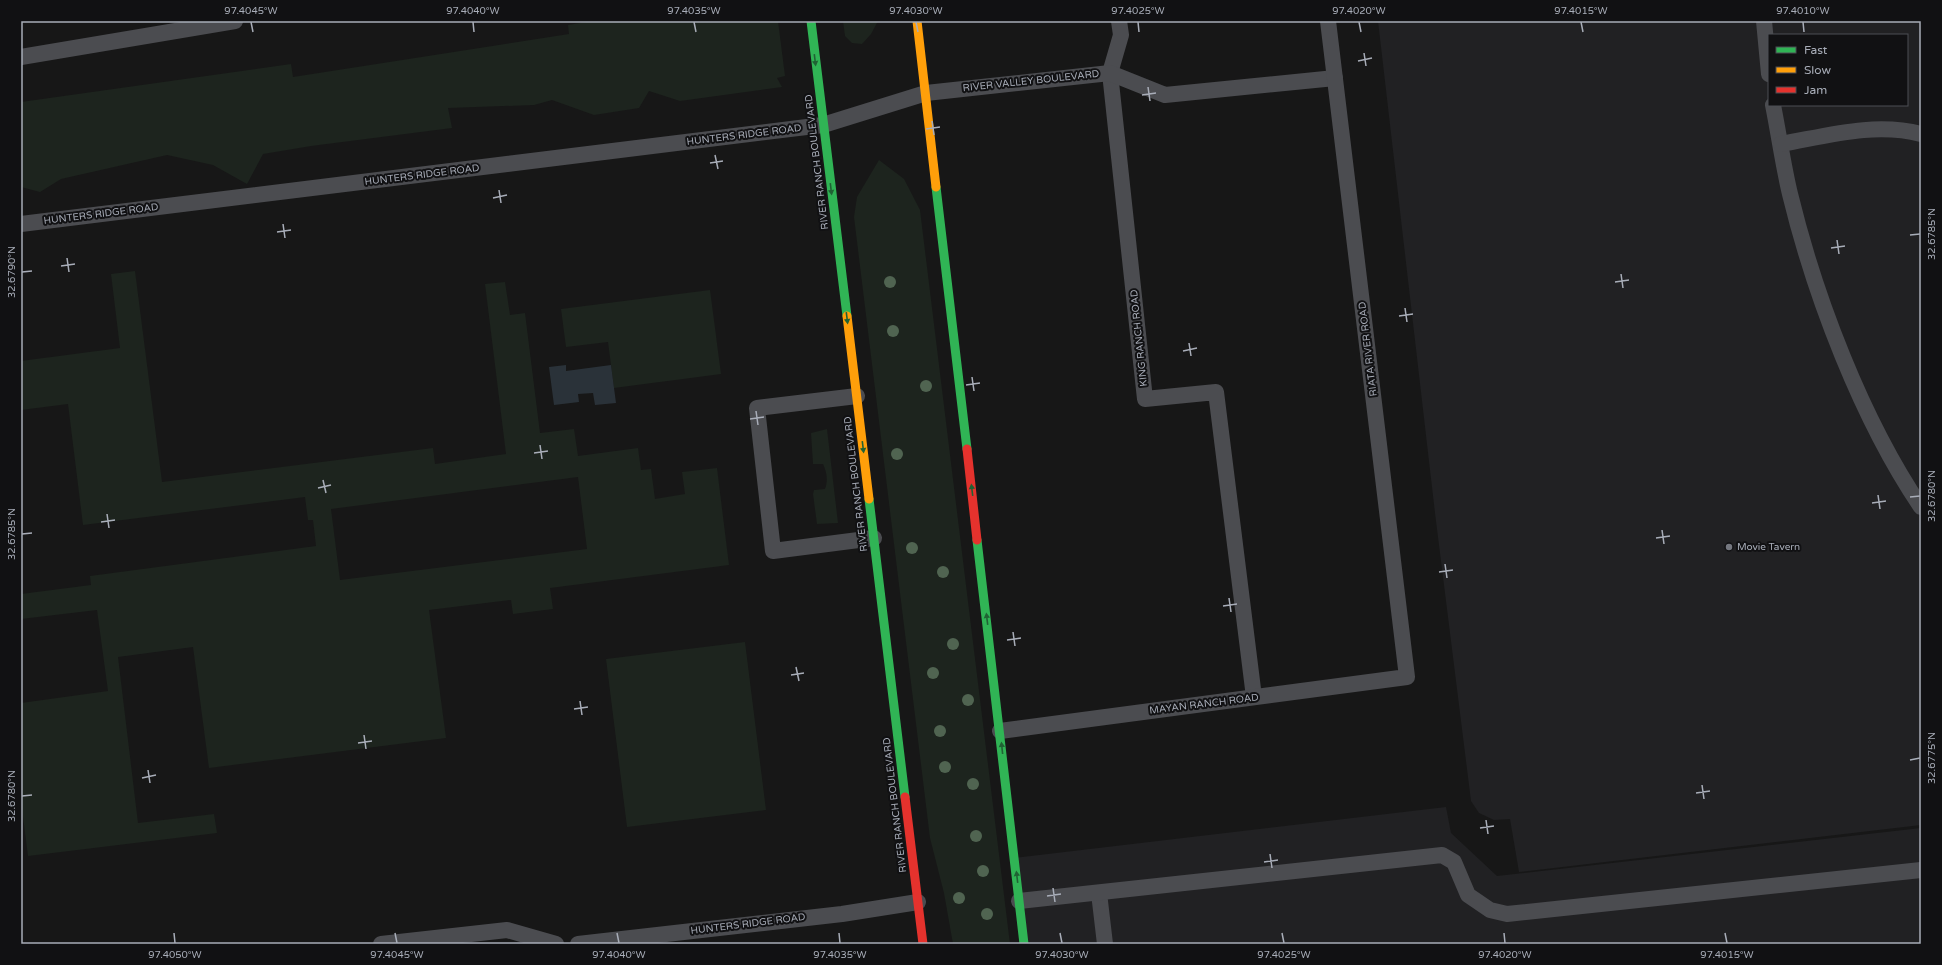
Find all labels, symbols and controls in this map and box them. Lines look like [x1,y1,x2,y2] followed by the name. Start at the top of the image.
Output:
[224,5,278,17] text: 97.4045°W
[446,5,500,17] text: 97.4040°W
[667,5,721,17] text: 97.4035°W
[889,5,943,17] text: 97.4030°W
[1111,5,1165,17] text: 97.4025°W
[1332,5,1386,17] text: 97.4020°W
[1554,5,1608,17] text: 97.4015°W
[1776,5,1830,17] text: 97.4010°W
[1768,34,1908,106] legend
[1804,43,1828,57] text: Fast
[812,54,819,66] one-way arrow
[1804,63,1831,77] text: Slow
[962,68,1100,94] street label: RIVER VALLEY BOULEVARD
[1804,83,1827,97] text: Jam
[803,94,831,230] street label: RIVER RANCH BOULEVARD
[686,122,802,148] street label: HUNTERS RIDGE ROAD
[364,162,480,188] street label: HUNTERS RIDGE ROAD
[828,183,834,195] one-way arrow
[43,201,159,227] street label: HUNTERS RIDGE ROAD
[1926,208,1938,260] text: 32.6785°N
[6,246,18,298] text: 32.6790°N
[1128,289,1150,387] street label: KING RANCH ROAD
[1356,301,1380,397] street label: RIATA RIVER ROAD
[844,312,850,324] one-way arrow
[842,416,870,552] street label: RIVER RANCH BOULEVARD
[859,441,866,453] one-way arrow
[1926,470,1938,522] text: 32.6780°N
[969,484,975,496] one-way arrow
[6,508,18,560] text: 32.6785°N
[1737,541,1800,553] place label: Movie Tavern
[1724,542,1734,552] marker: Movie Tavern
[984,613,990,625] one-way arrow
[1149,691,1259,717] street label: MAYAN RANCH ROAD
[1926,732,1938,784] text: 32.6775°N
[881,737,909,873] street label: RIVER RANCH BOULEVARD
[999,742,1005,754] one-way arrow
[6,770,18,822] text: 32.6780°N
[1014,871,1020,884] one-way arrow
[690,911,806,937] street label: HUNTERS RIDGE ROAD
[148,949,202,961] text: 97.4050°W
[370,949,424,961] text: 97.4045°W
[592,949,646,961] text: 97.4040°W
[813,949,867,961] text: 97.4035°W
[1035,949,1089,961] text: 97.4030°W
[1257,949,1311,961] text: 97.4025°W
[1478,949,1532,961] text: 97.4020°W
[1700,949,1754,961] text: 97.4015°W

